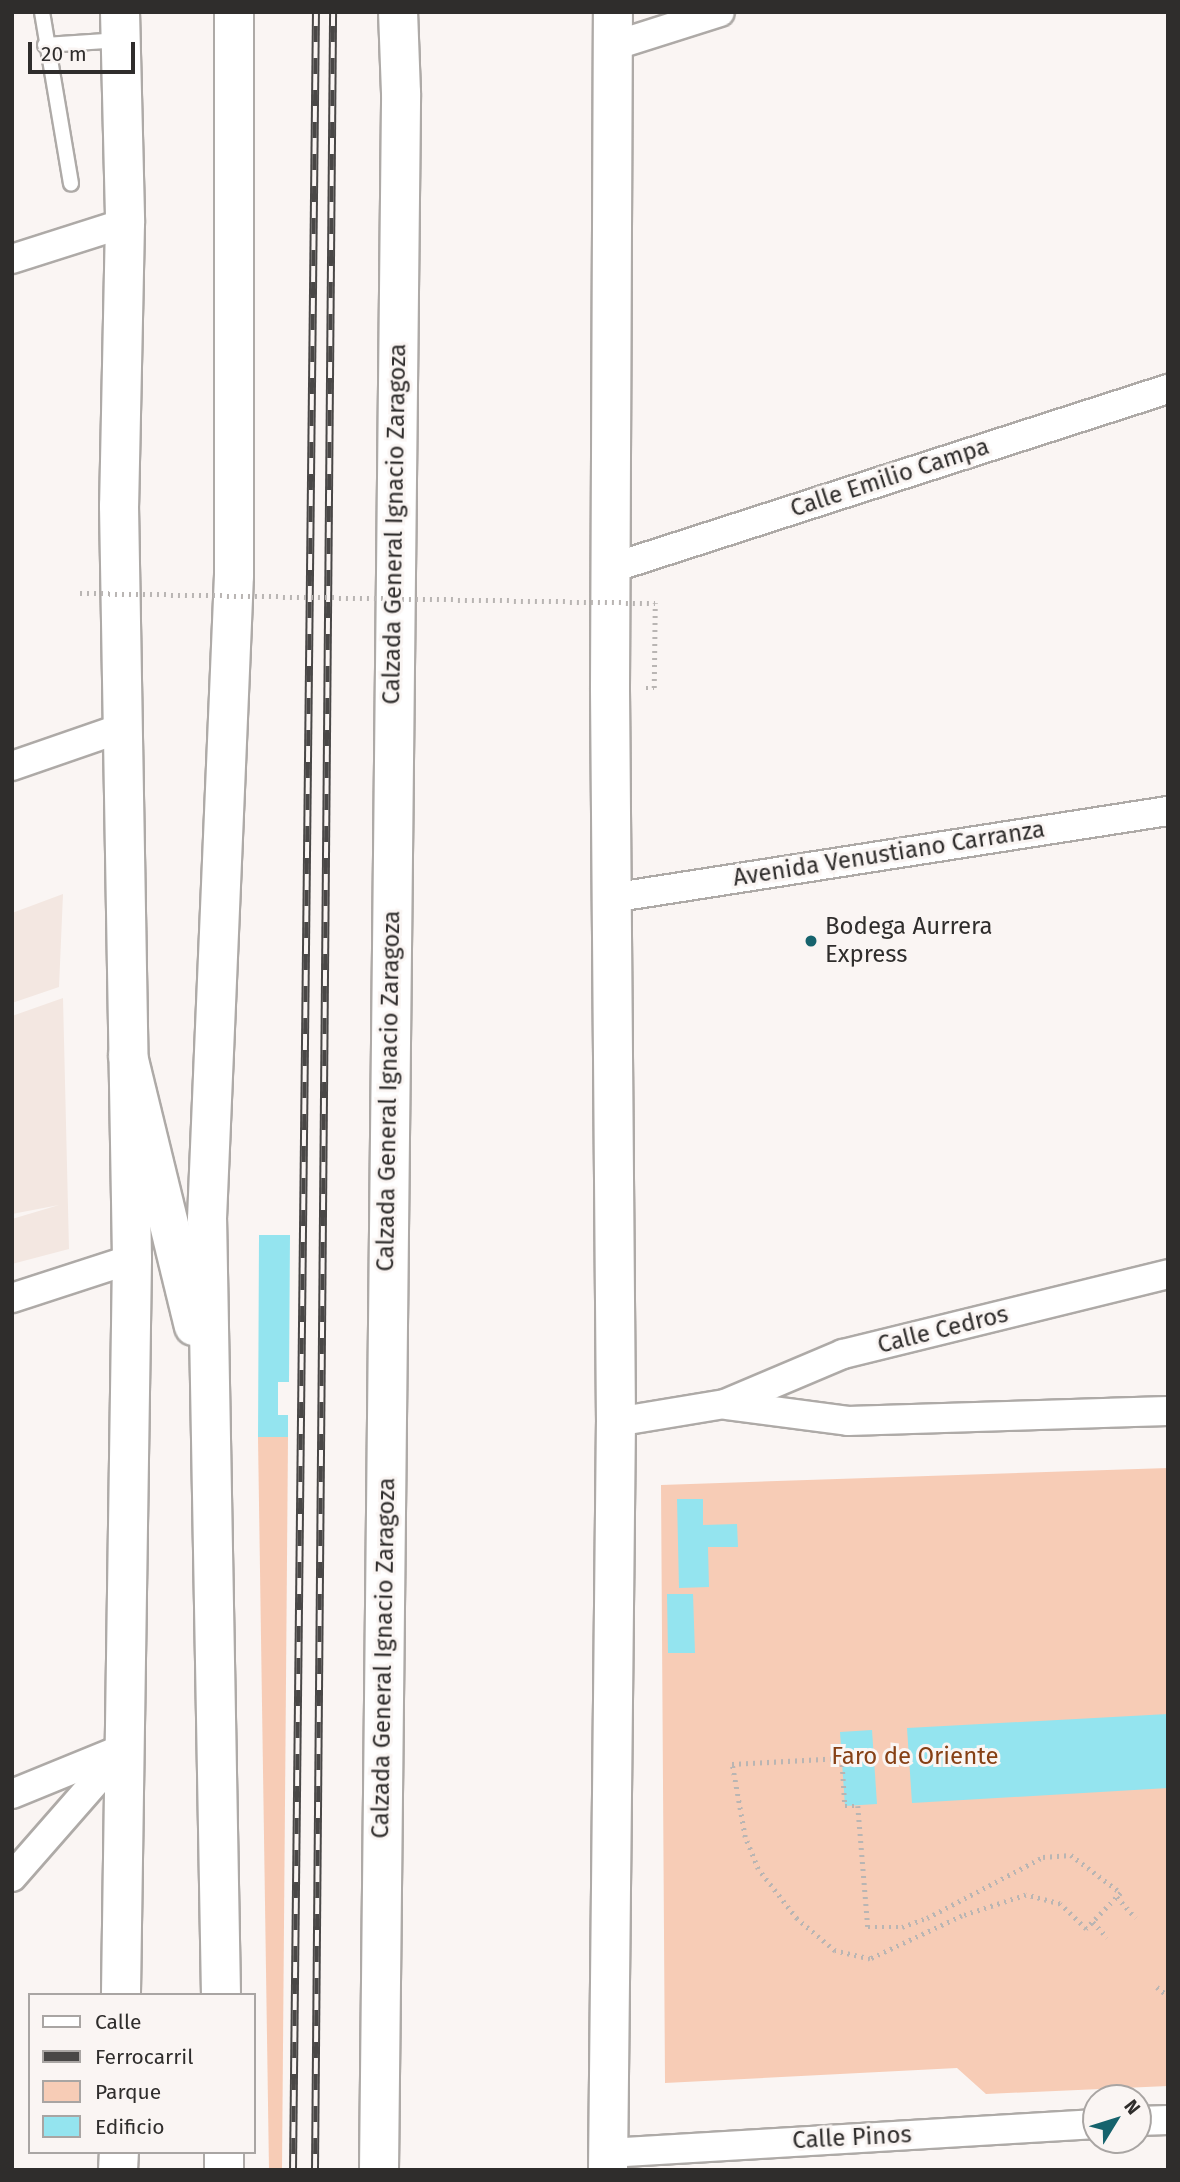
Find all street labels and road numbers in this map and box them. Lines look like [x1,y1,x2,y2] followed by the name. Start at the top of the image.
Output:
[377,343,413,705] street label: Calzada General Ignacio Zaragoza
[787,432,993,524] street label: Calle Emilio Campa
[731,815,1047,893] street label: Avenida Venustiano Carranza
[371,910,407,1272] street label: Calzada General Ignacio Zaragoza
[875,1300,1011,1360] street label: Calle Cedros
[366,1477,402,1839] street label: Calzada General Ignacio Zaragoza
[792,2120,912,2156] street label: Calle Pinos

